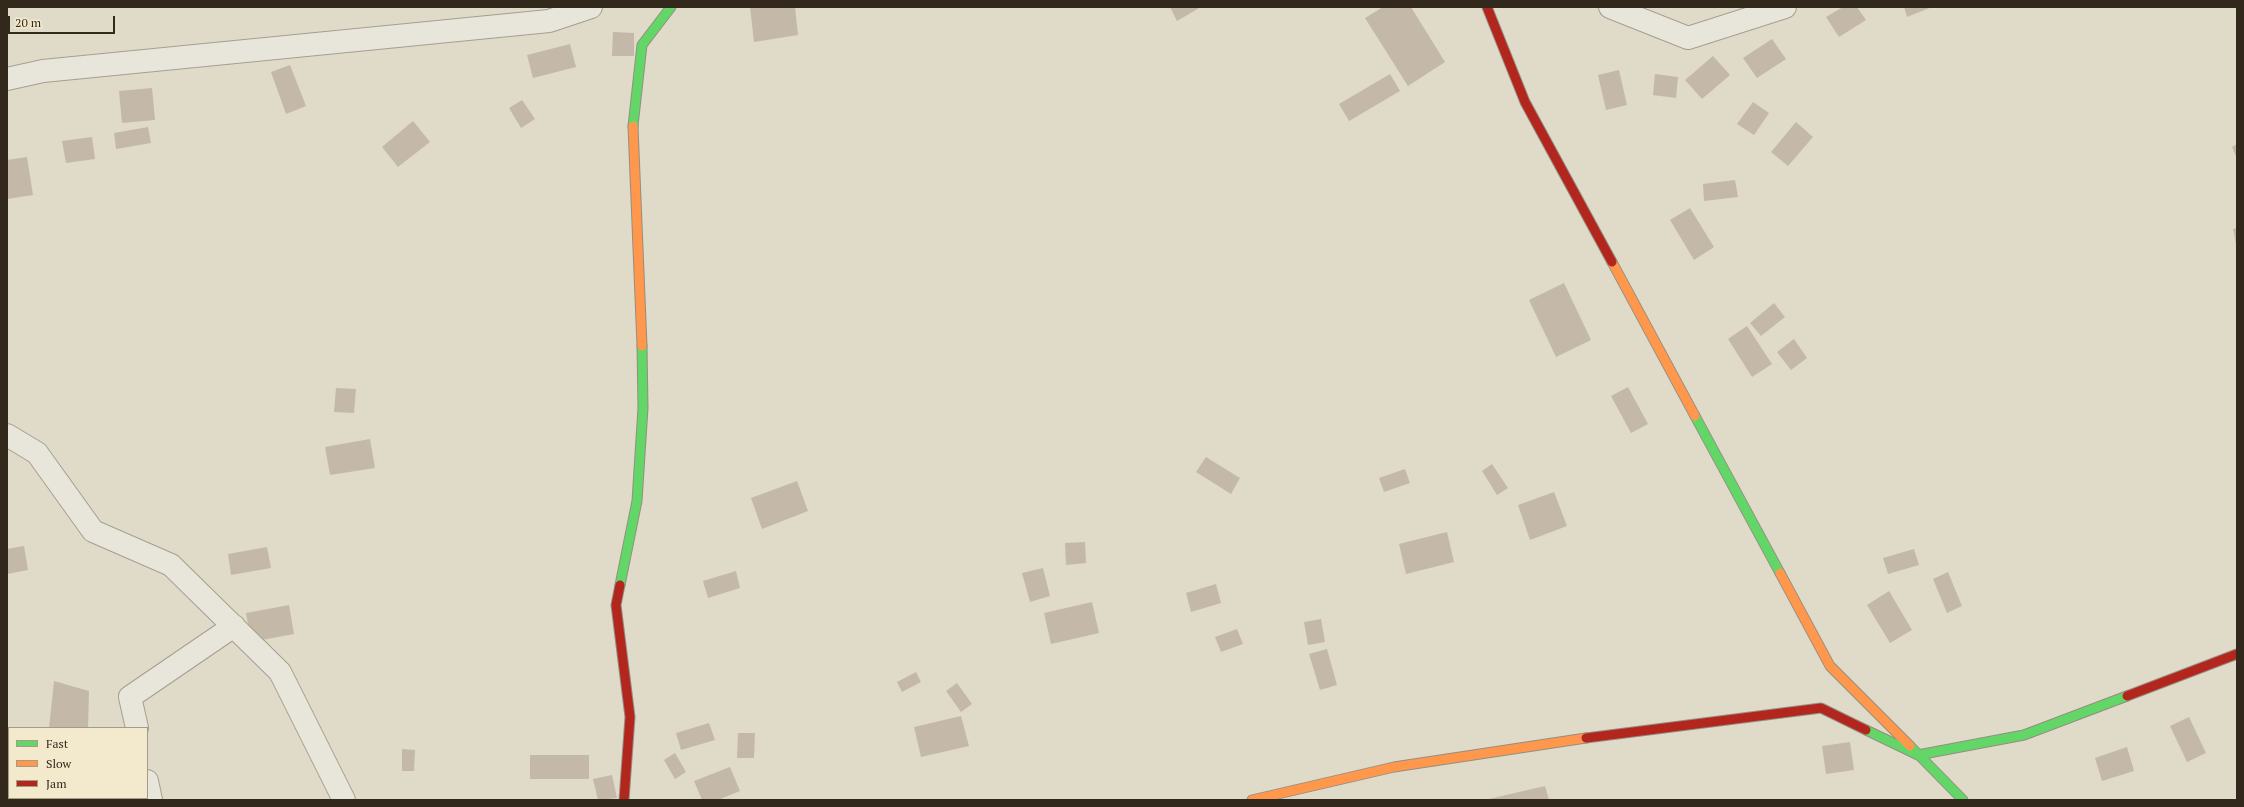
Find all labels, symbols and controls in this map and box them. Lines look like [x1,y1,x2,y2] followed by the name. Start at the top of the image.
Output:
[10,8,117,34] scale bar
[15,15,41,30] text: 20 m
[8,727,148,799] legend
[46,736,68,751] text: Fast
[46,756,71,771] text: Slow
[46,776,67,791] text: Jam

